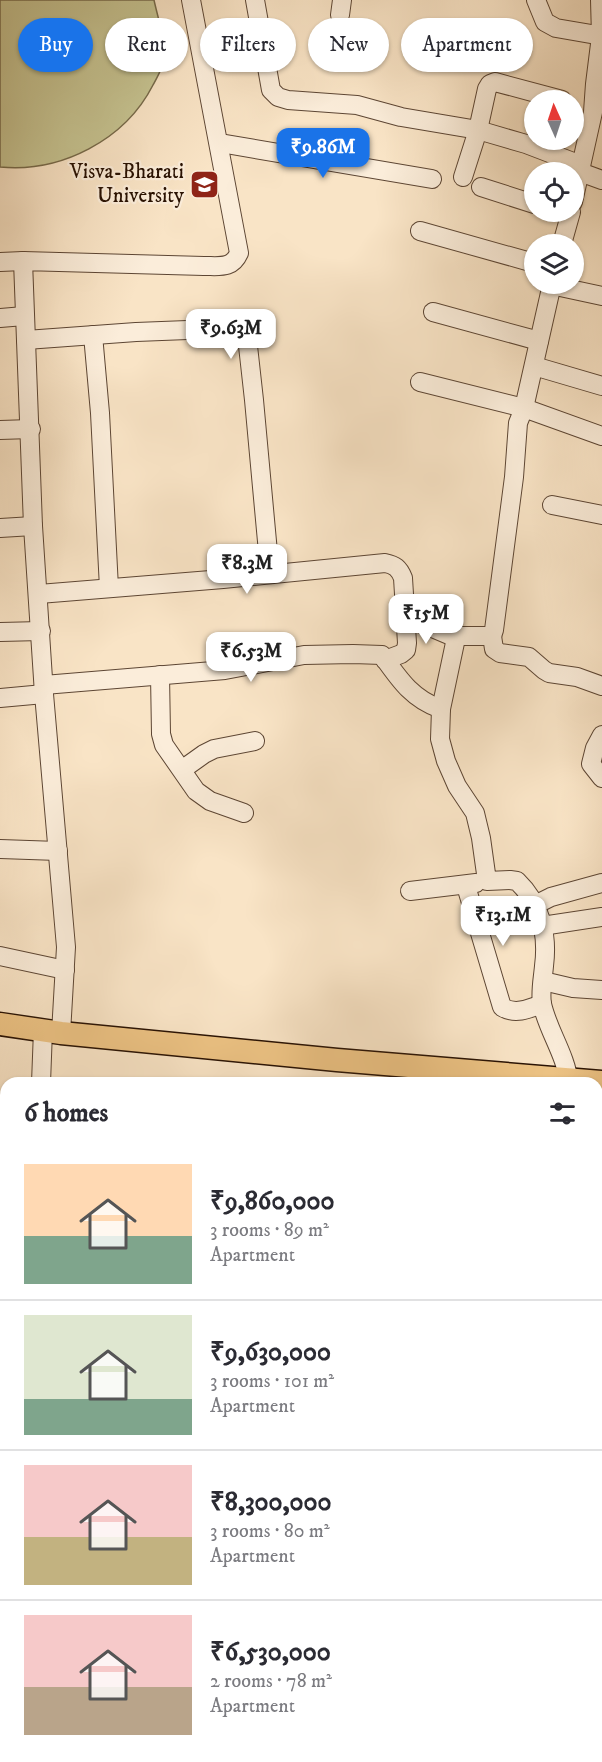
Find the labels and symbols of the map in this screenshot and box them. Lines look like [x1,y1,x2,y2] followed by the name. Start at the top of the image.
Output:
[524,90,584,150] north arrow
[274,128,372,179] pin: ₹9.86M
[69,159,185,209] place label: Visva-Bharati University
[189,168,221,200] school or university icon: Visva-Bharati University
[182,309,280,360] pin: ₹9.63M
[205,544,289,595] pin: ₹8.3M
[390,594,462,645] pin: ₹15M
[202,632,300,683] pin: ₹6.53M
[454,896,552,947] pin: ₹13.1M

